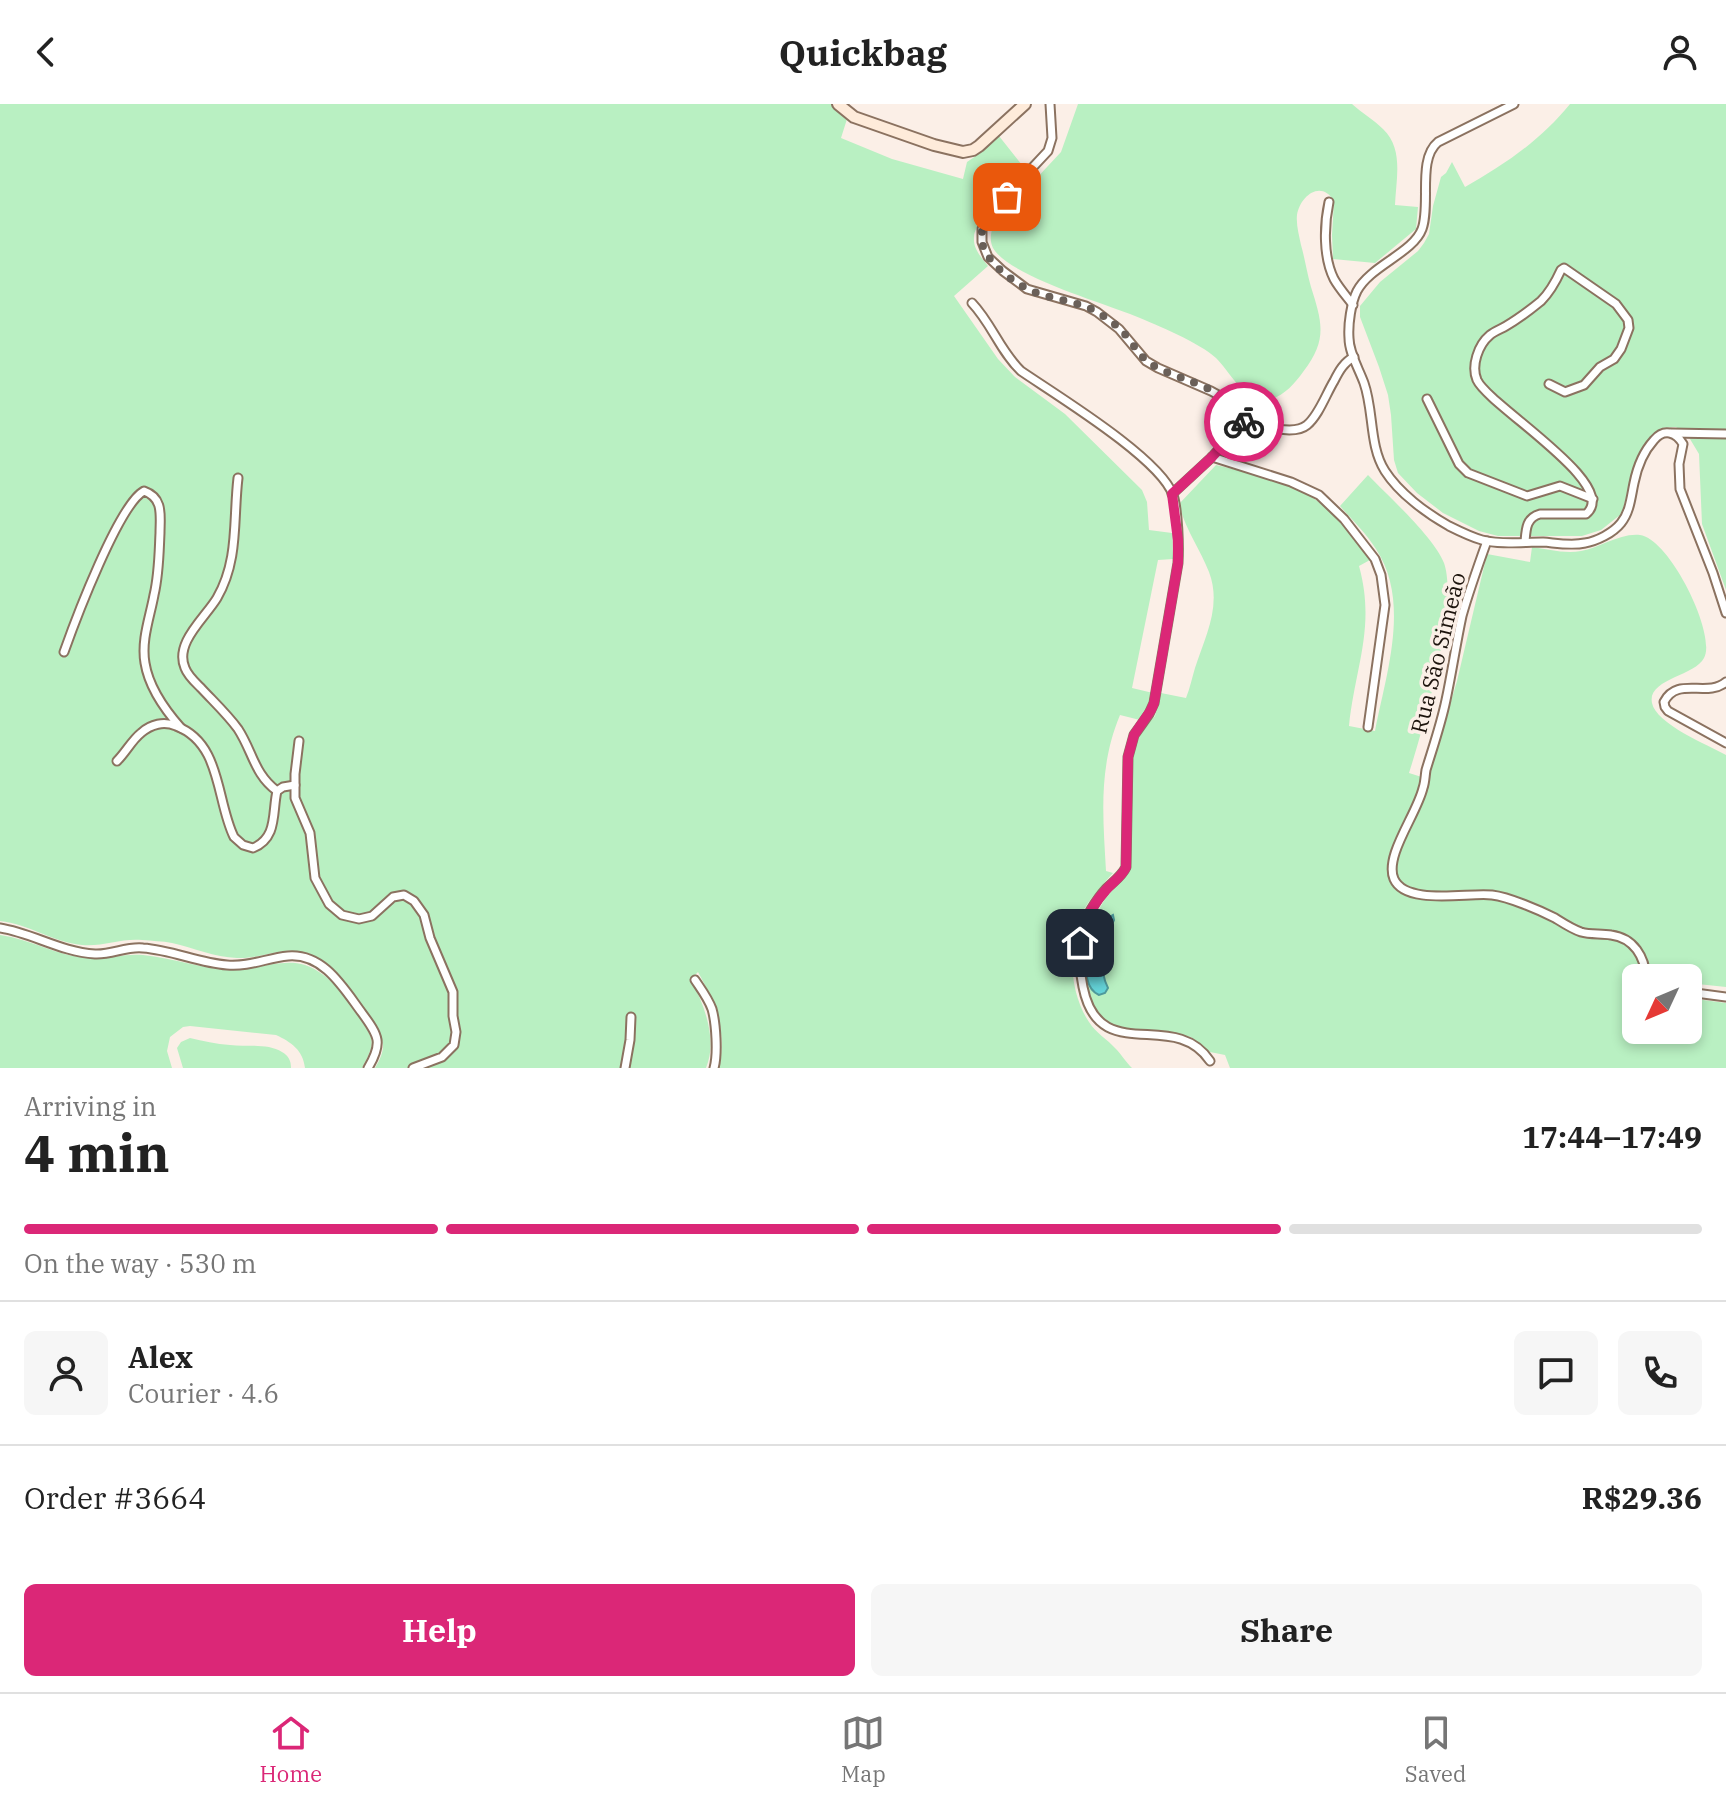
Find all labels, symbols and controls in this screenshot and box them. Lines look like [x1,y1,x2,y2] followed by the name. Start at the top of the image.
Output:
[779,29,947,76] text: Quickbag
[24,30,68,74] icon: back
[1658,30,1702,74] icon: person
[973,163,1041,231] pin
[985,175,1029,219] icon: bag
[1204,382,1284,462] courier
[1222,400,1266,444] icon: bike
[1403,569,1472,737] street label: Rua São Simeão
[1046,909,1114,977] pin
[1058,921,1102,965] icon: home
[1622,964,1702,1044] north arrow
[1622,964,1702,1044] map controls
[24,1089,157,1123] text: Arriving in
[1522,1117,1702,1156] text: 17:44–17:49
[24,1119,170,1186] text: 4 min
[24,1246,257,1280] text: On the way · 530 m
[24,1331,108,1415] button: person
[1514,1331,1598,1415] button: chat
[1618,1331,1702,1415] button: phone
[128,1337,193,1376] text: Alex
[128,1376,279,1410] text: Courier · 4.6
[24,1478,206,1517] text: Order #3664
[1582,1478,1702,1517] text: R$29.36
[24,1584,855,1676] button: Help
[871,1584,1702,1676] button: Share
[260,1711,322,1788] tab: Home
[841,1711,886,1788] tab: Map
[1405,1711,1466,1788] tab: Saved

